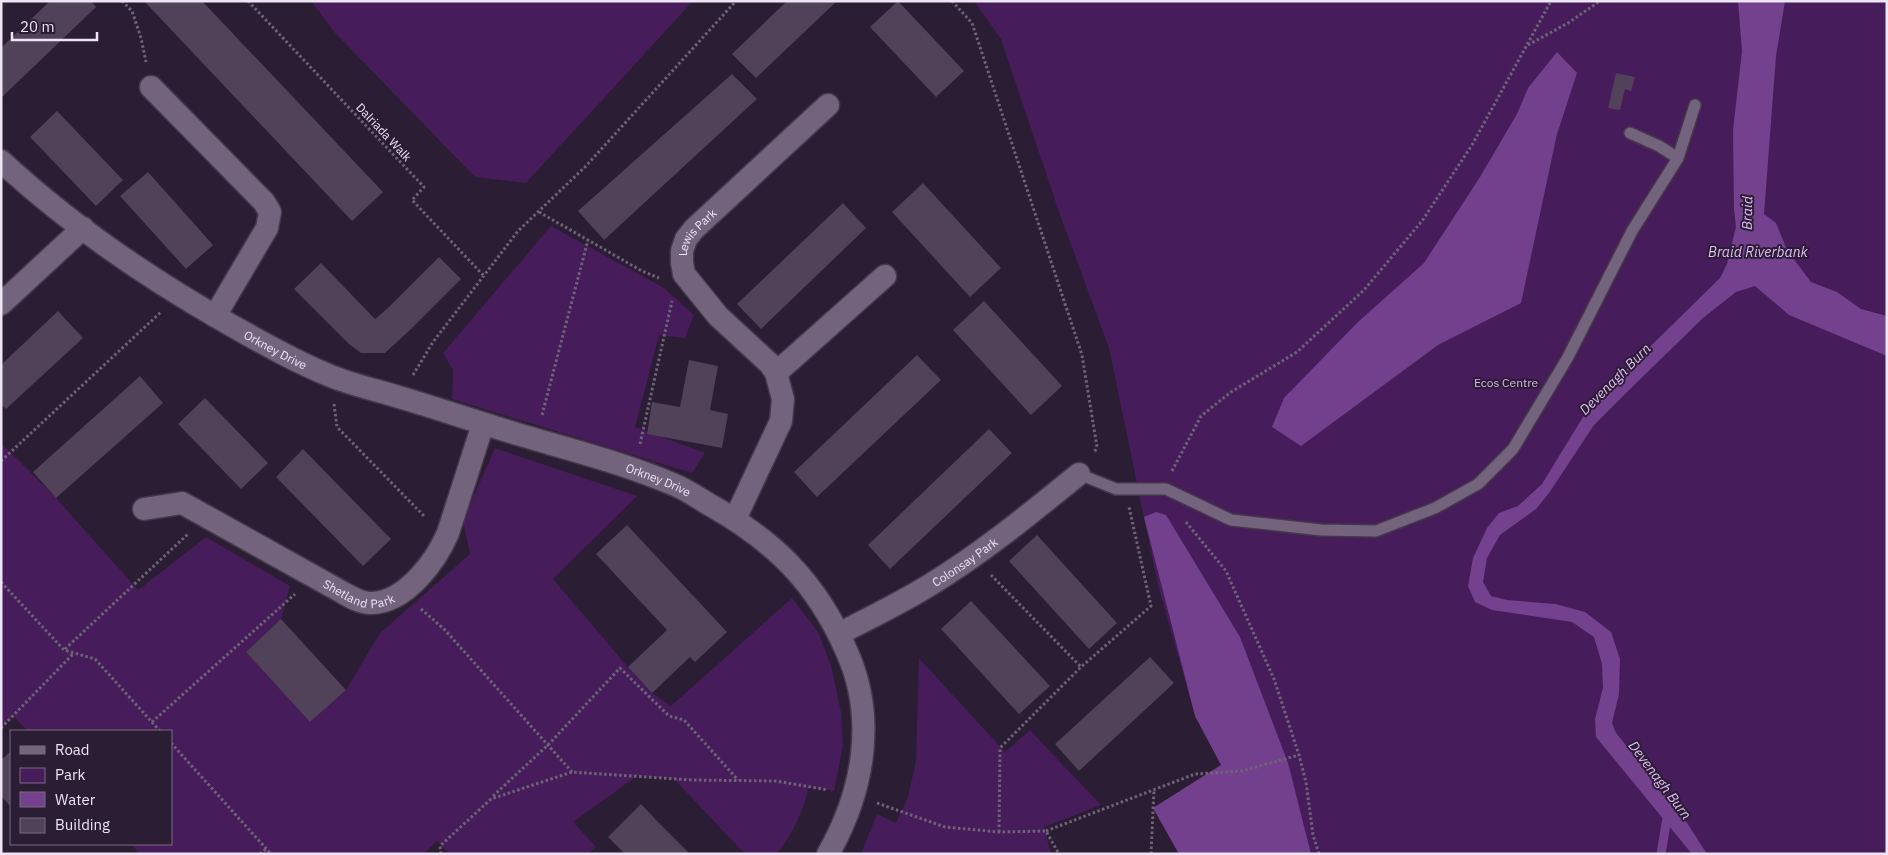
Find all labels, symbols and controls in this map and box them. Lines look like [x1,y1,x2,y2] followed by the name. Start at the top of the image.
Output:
[12,10,98,42] scale bar
[20,17,55,36] text: 20 m
[353,100,415,165] street label: Dalriada Walk
[1738,195,1756,230] water label: Braid
[675,204,720,256] street label: Lewis Park
[1708,243,1809,261] water label: Braid Riverbank
[241,327,310,372] street label: Orkney Drive
[1575,339,1655,419] water label: Devenagh Burn
[1474,375,1539,390] park label: Ecos Centre
[624,459,694,500] street label: Orkney Drive
[929,533,1001,589] street label: Colonsay Park
[321,576,397,611] street label: Shetland Park
[10,730,172,845] legend
[1625,737,1696,823] water label: Devenagh Burn
[55,740,90,759] text: Road
[55,765,85,784] text: Park
[55,790,96,809] text: Water
[55,815,110,834] text: Building

